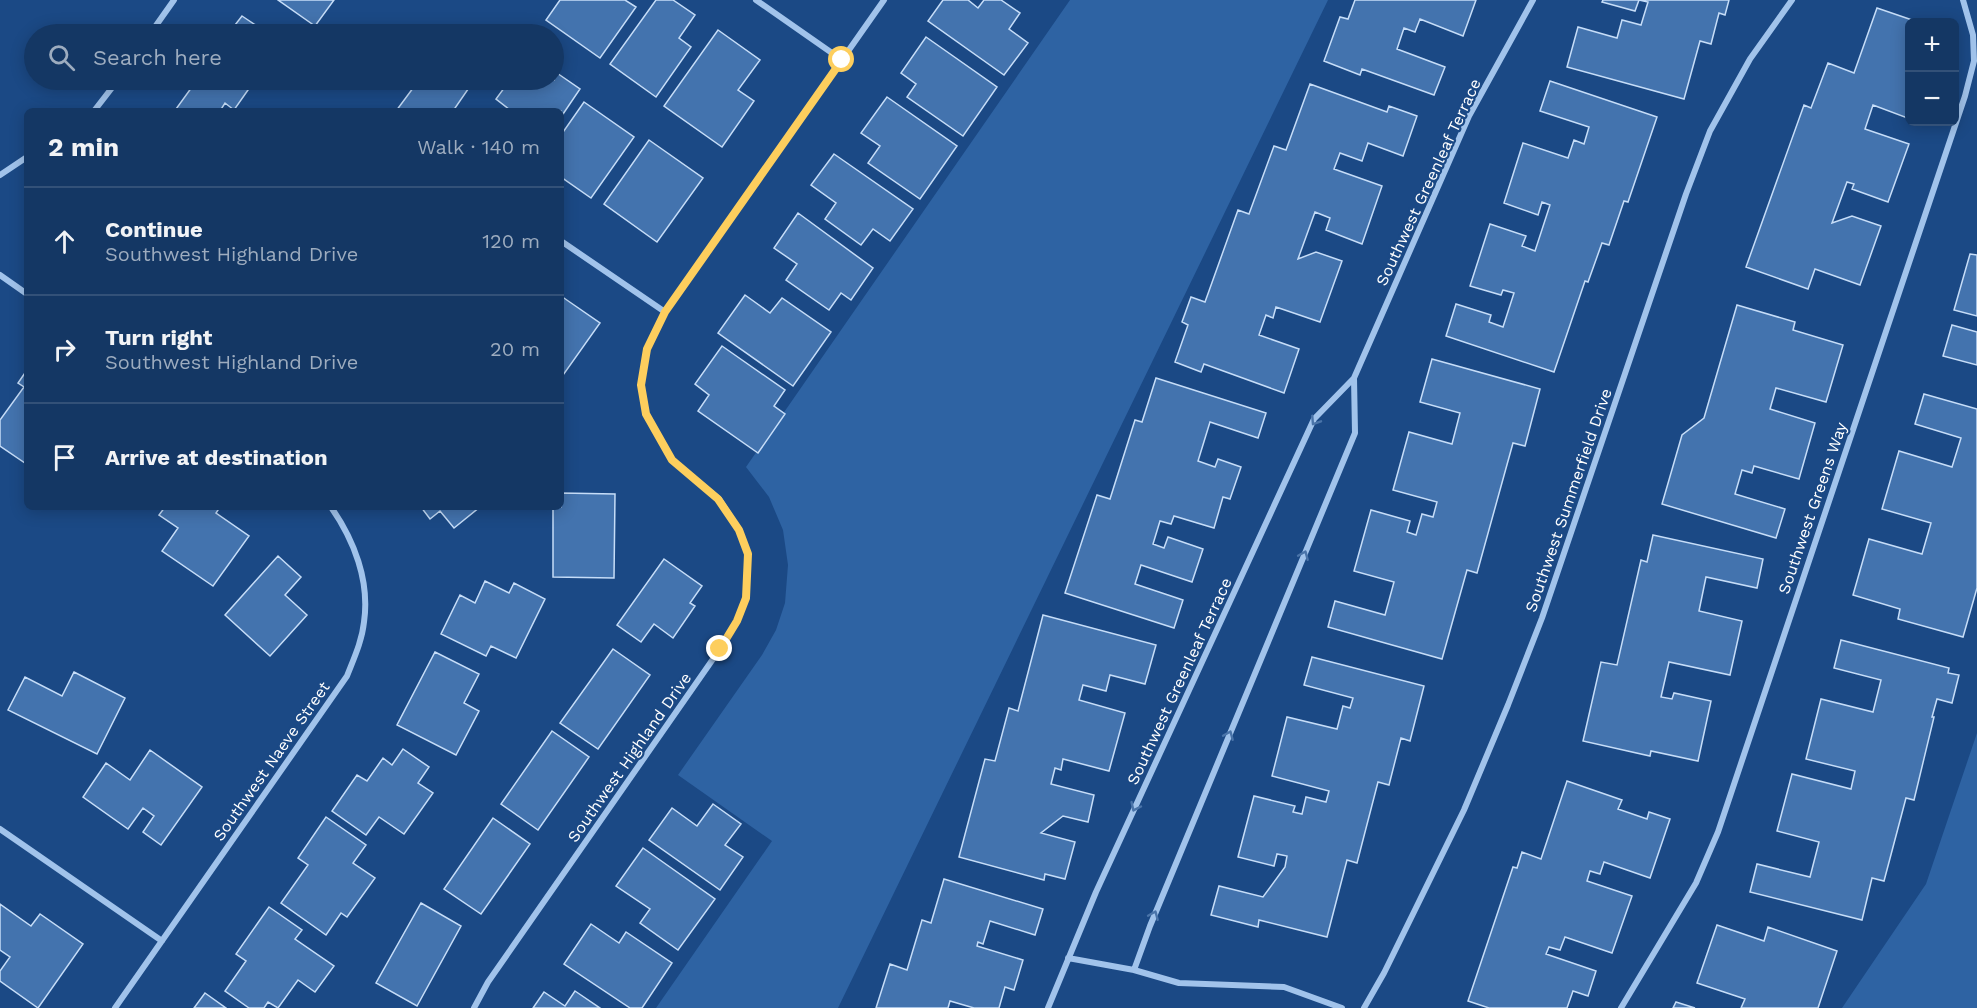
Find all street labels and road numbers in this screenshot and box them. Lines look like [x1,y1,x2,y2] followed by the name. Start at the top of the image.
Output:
[1372,76,1485,289] street label: Southwest Greenleaf Terrace
[1521,386,1616,615] street label: Southwest Summerfield Drive
[1774,419,1851,597] street label: Southwest Greens Way
[1123,575,1236,788] street label: Southwest Greenleaf Terrace
[563,669,695,846] street label: Southwest Highland Drive
[209,678,334,845] street label: Southwest Naeve Street

